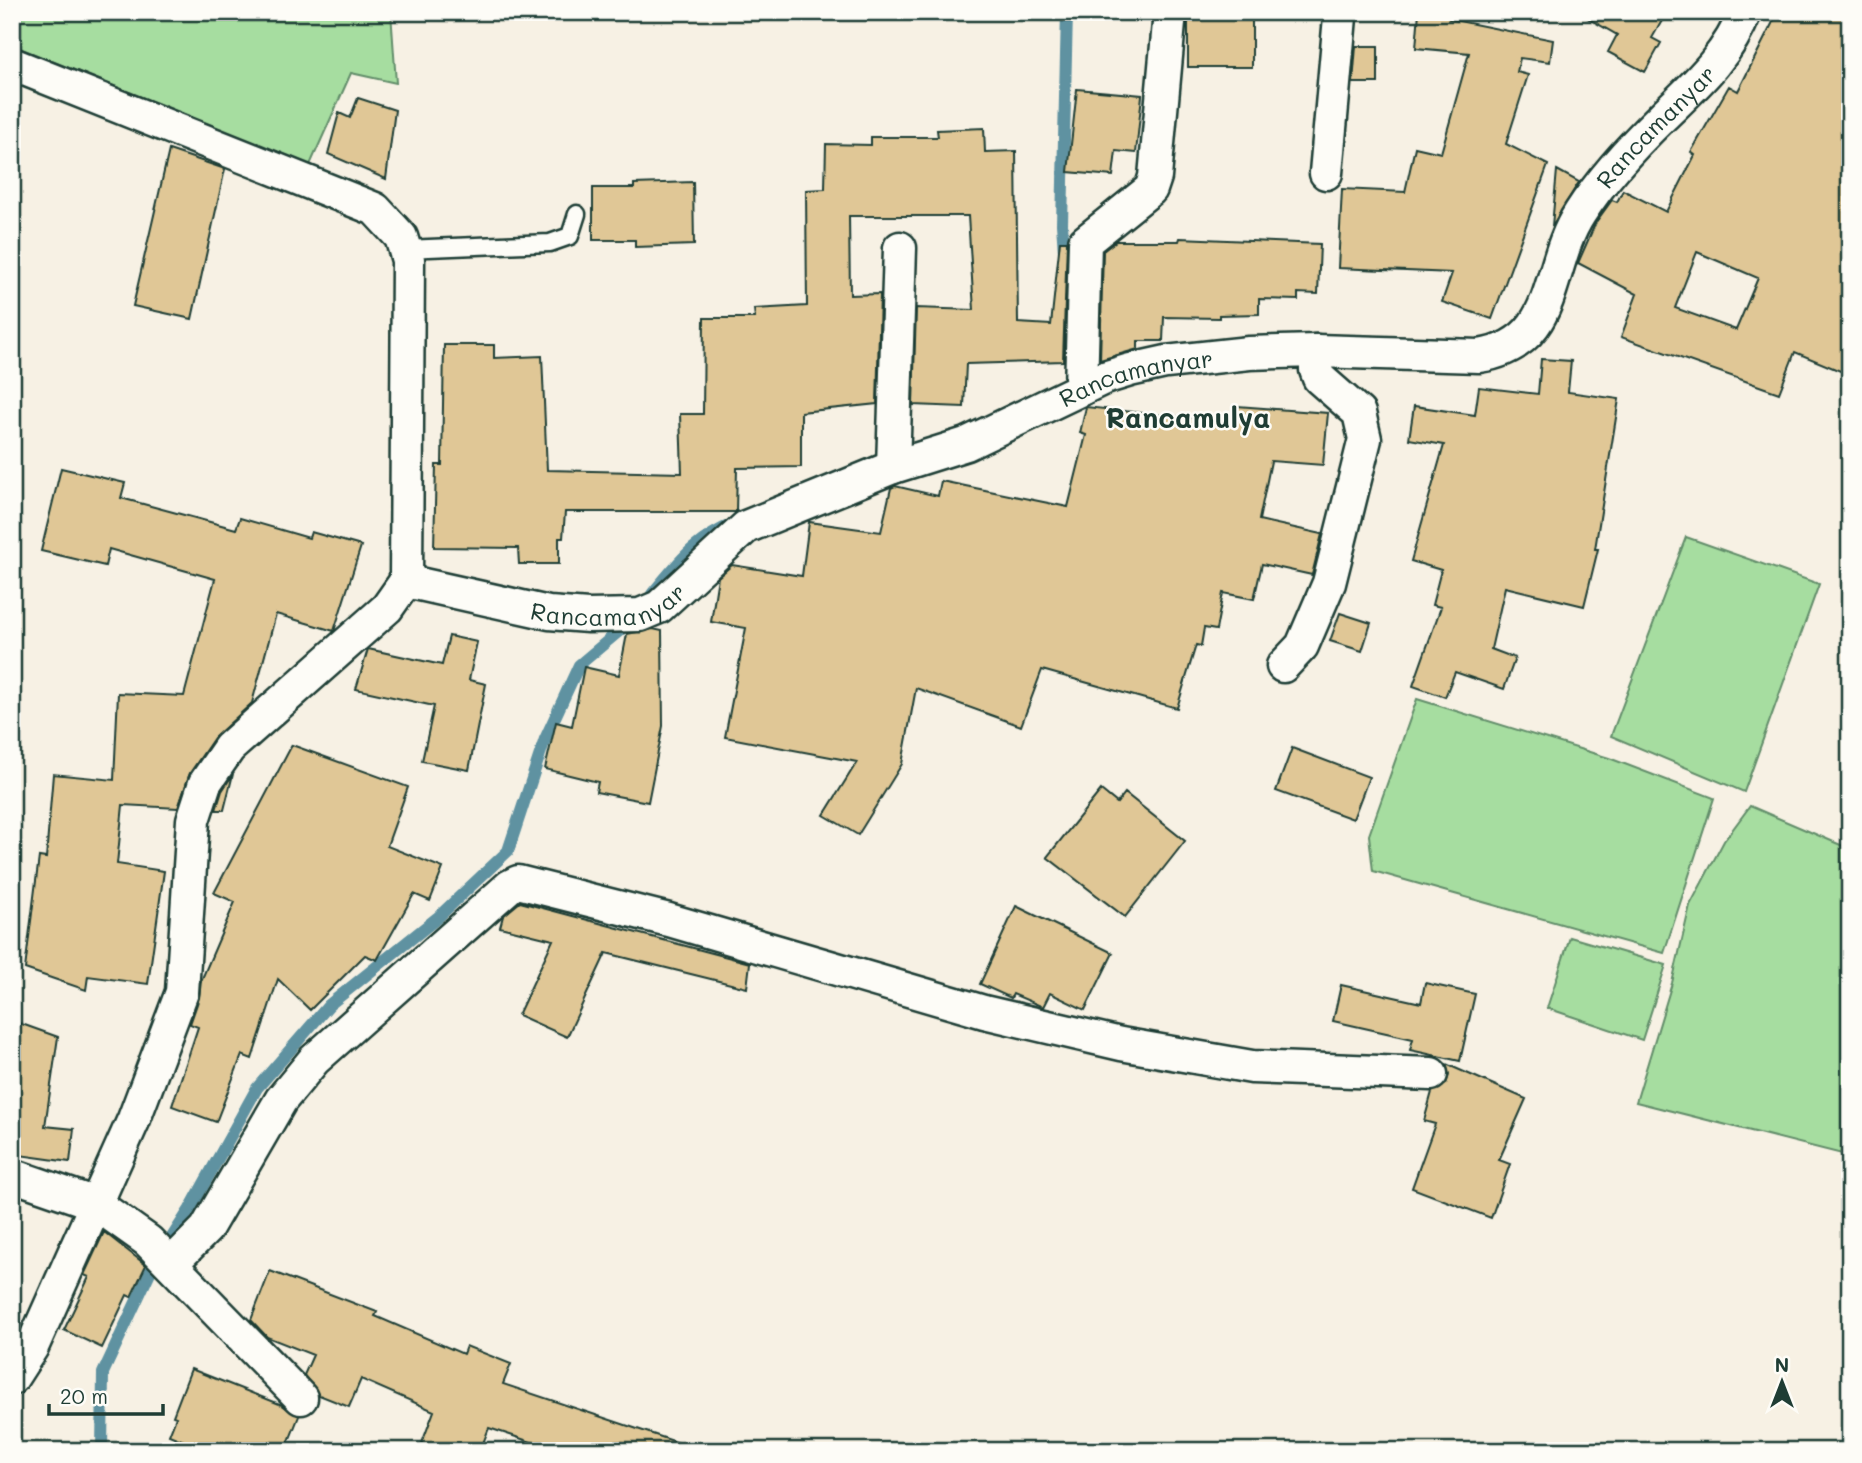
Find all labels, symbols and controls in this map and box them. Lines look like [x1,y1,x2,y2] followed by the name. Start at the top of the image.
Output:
[1588,58,1722,194] street label: Rancamanyar
[1053,342,1214,413] street label: Rancamanyar
[1106,399,1270,436] district label: Rancamulya
[528,576,691,631] street label: Rancamanyar
[1746,1348,1816,1418] north arrow
[1775,1352,1789,1377] text: N
[49,1372,163,1416] scale bar
[60,1382,108,1409] text: 20 m

